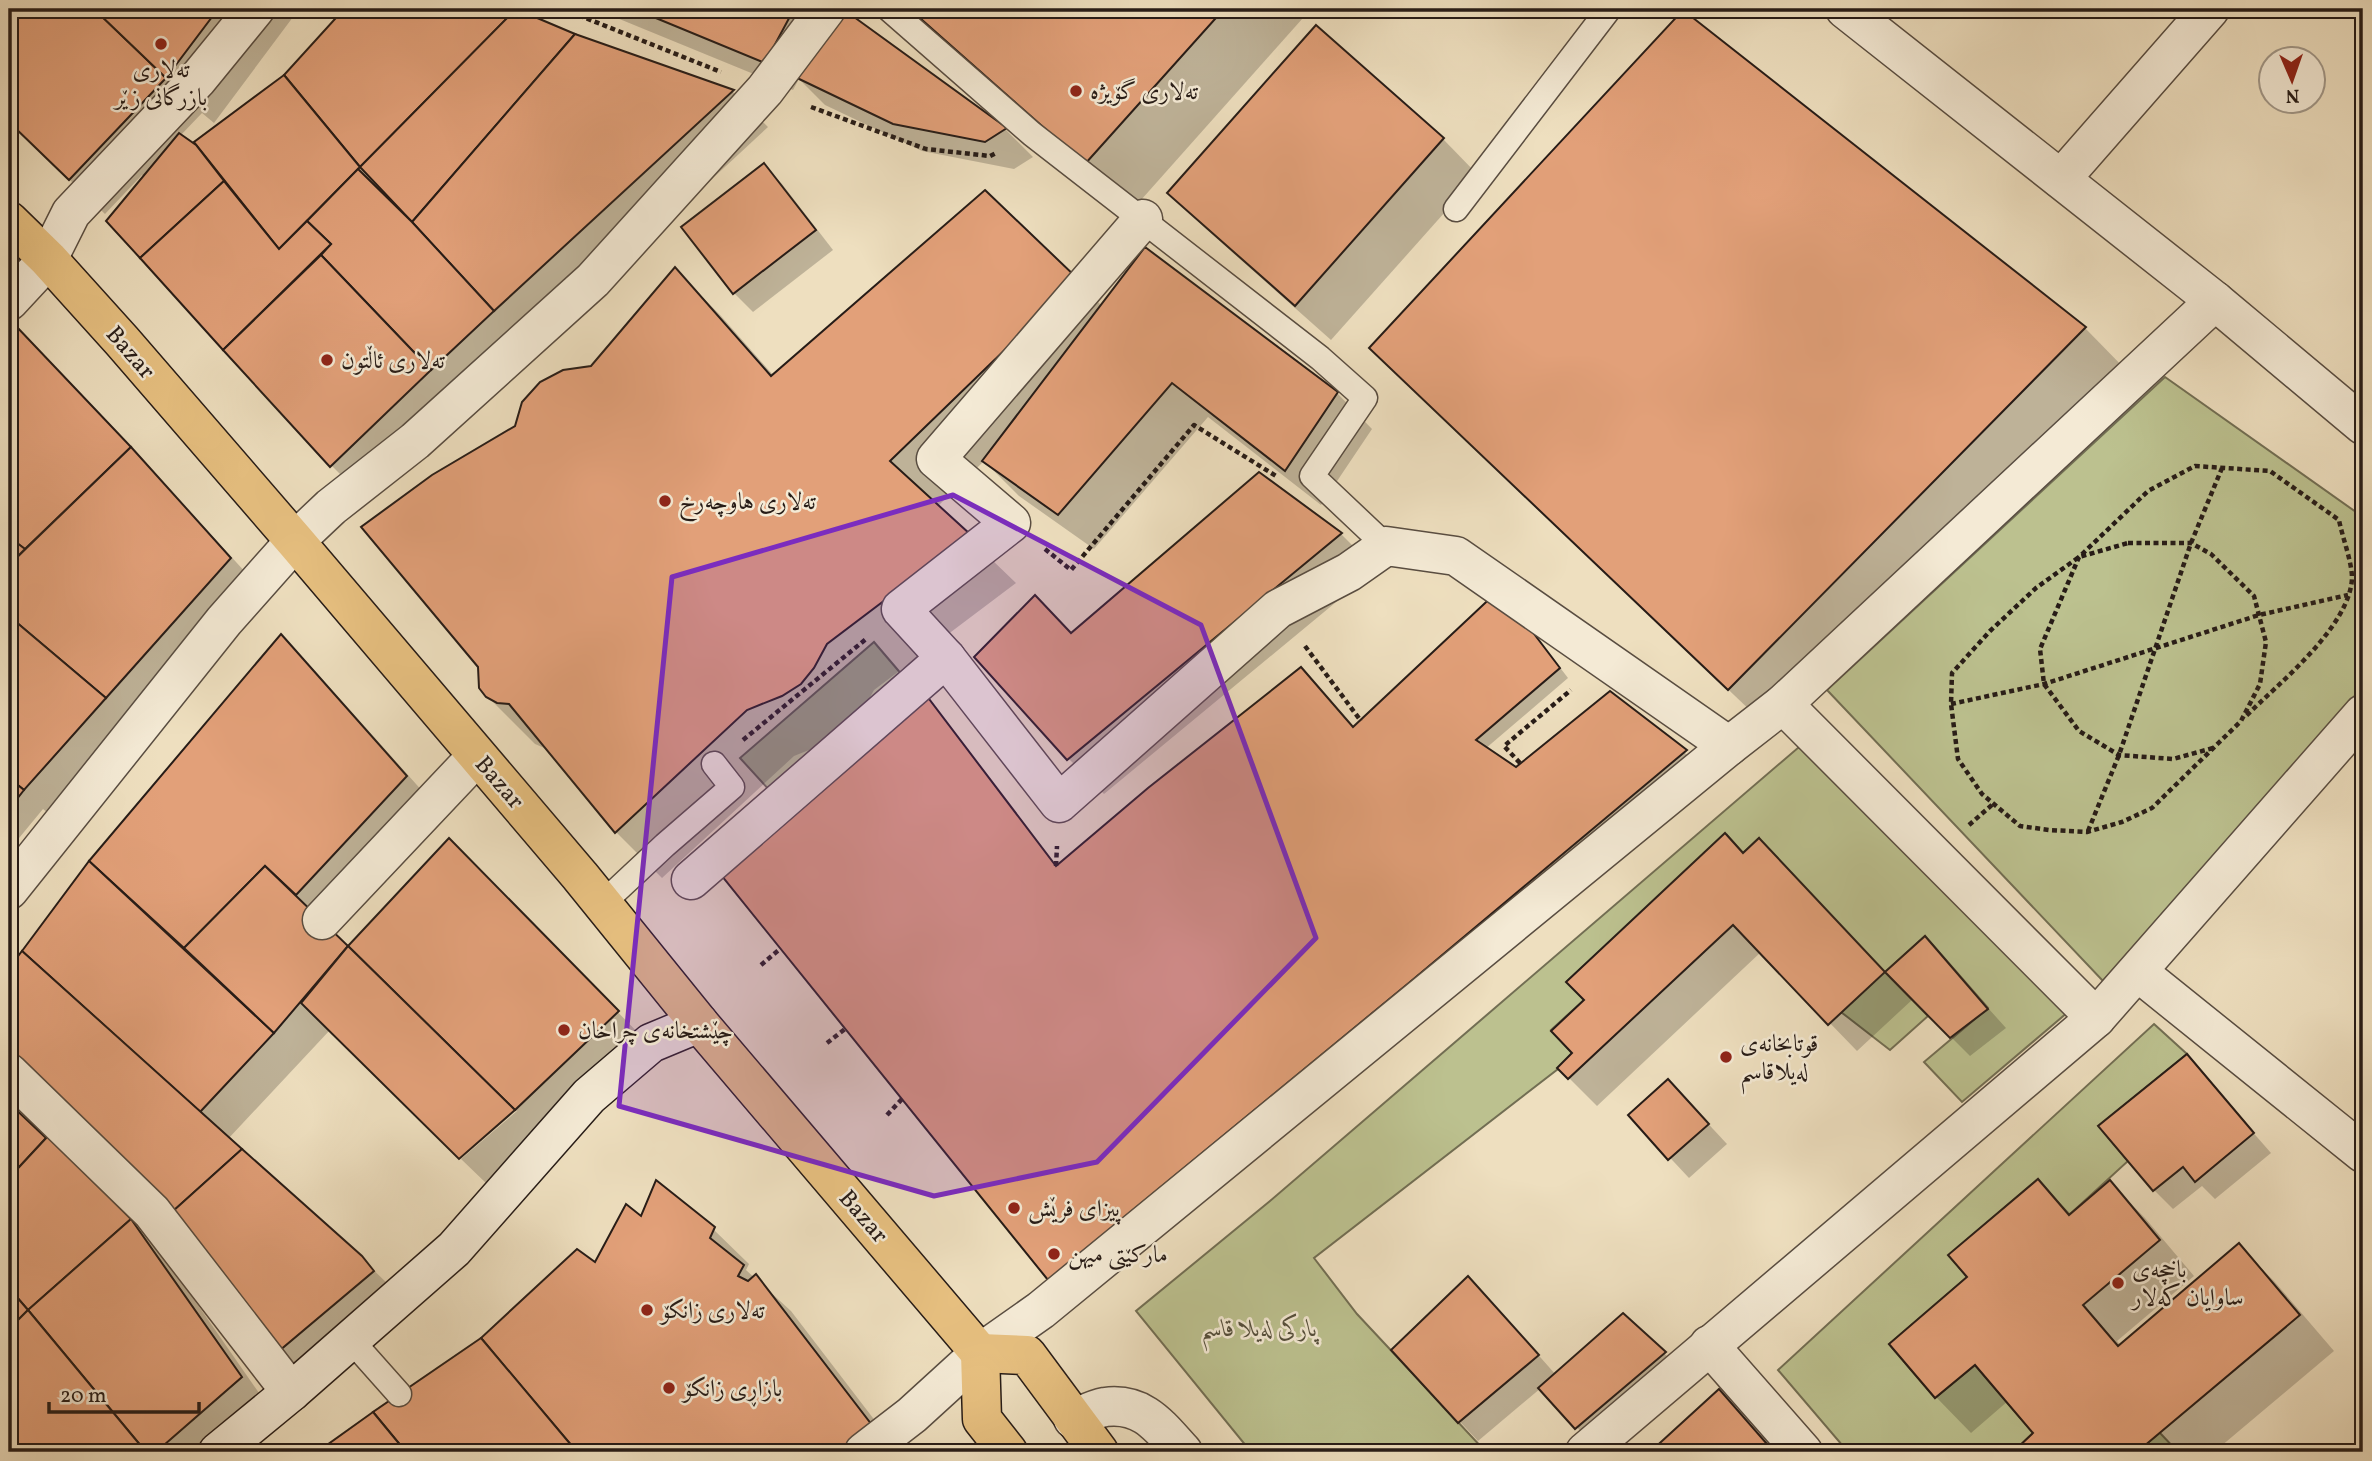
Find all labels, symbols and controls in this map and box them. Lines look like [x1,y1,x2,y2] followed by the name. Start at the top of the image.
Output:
[153,36,169,52] marker: تەلاری بازرگانی زێر
[2256,46,2326,116] north arrow
[112,54,207,116] place label: تەلاری بازرگانی زێر
[1090,76,1199,110] place label: تەلاری گۆیژە
[2285,82,2300,108] text: N
[1068,83,1084,99] marker: تەلاری گۆیژە
[97,319,162,387] street label: Bazar
[341,345,445,379] place label: تەلاری ئاڵتون
[319,352,335,368] marker: تەلاری ئاڵتون
[679,486,816,522] place label: تەلاری هاوچەرخ
[657,493,673,509] marker: تەلاری هاوچەرخ
[466,749,531,817] street label: Bazar
[578,1015,733,1049] place label: چێشتخانەی چراخان
[556,1022,572,1038] marker: چێشتخانەی چراخان
[1740,1028,1818,1095] place label: قوتابخانەی لەیلاقاسم
[1718,1049,1734,1065] marker: قوتابخانەی لەیلاقاسم
[830,1183,895,1251] street label: Bazar
[1028,1193,1121,1227] place label: پیزای فرێش
[1006,1200,1022,1216] marker: پیزای فرێش
[1068,1239,1168,1273] place label: مارکێتی میهن
[1046,1246,1062,1262] marker: مارکێتی میهن
[2130,1254,2244,1316] place label: باخچەی ساوایان کەلار
[2110,1275,2126,1291] marker: باخچەی ساوایان کەلار
[659,1295,765,1329] place label: تەلاری زانکۆ
[639,1302,655,1318] marker: تەلاری زانکۆ
[1201,1313,1320,1352] park label: پارکی لەیلا قاسم
[49,1370,200,1414] scale bar
[681,1373,782,1407] place label: بازاڕی زانکۆ
[661,1380,677,1396] marker: بازاڕی زانکۆ
[60,1382,106,1411] text: 20 m

